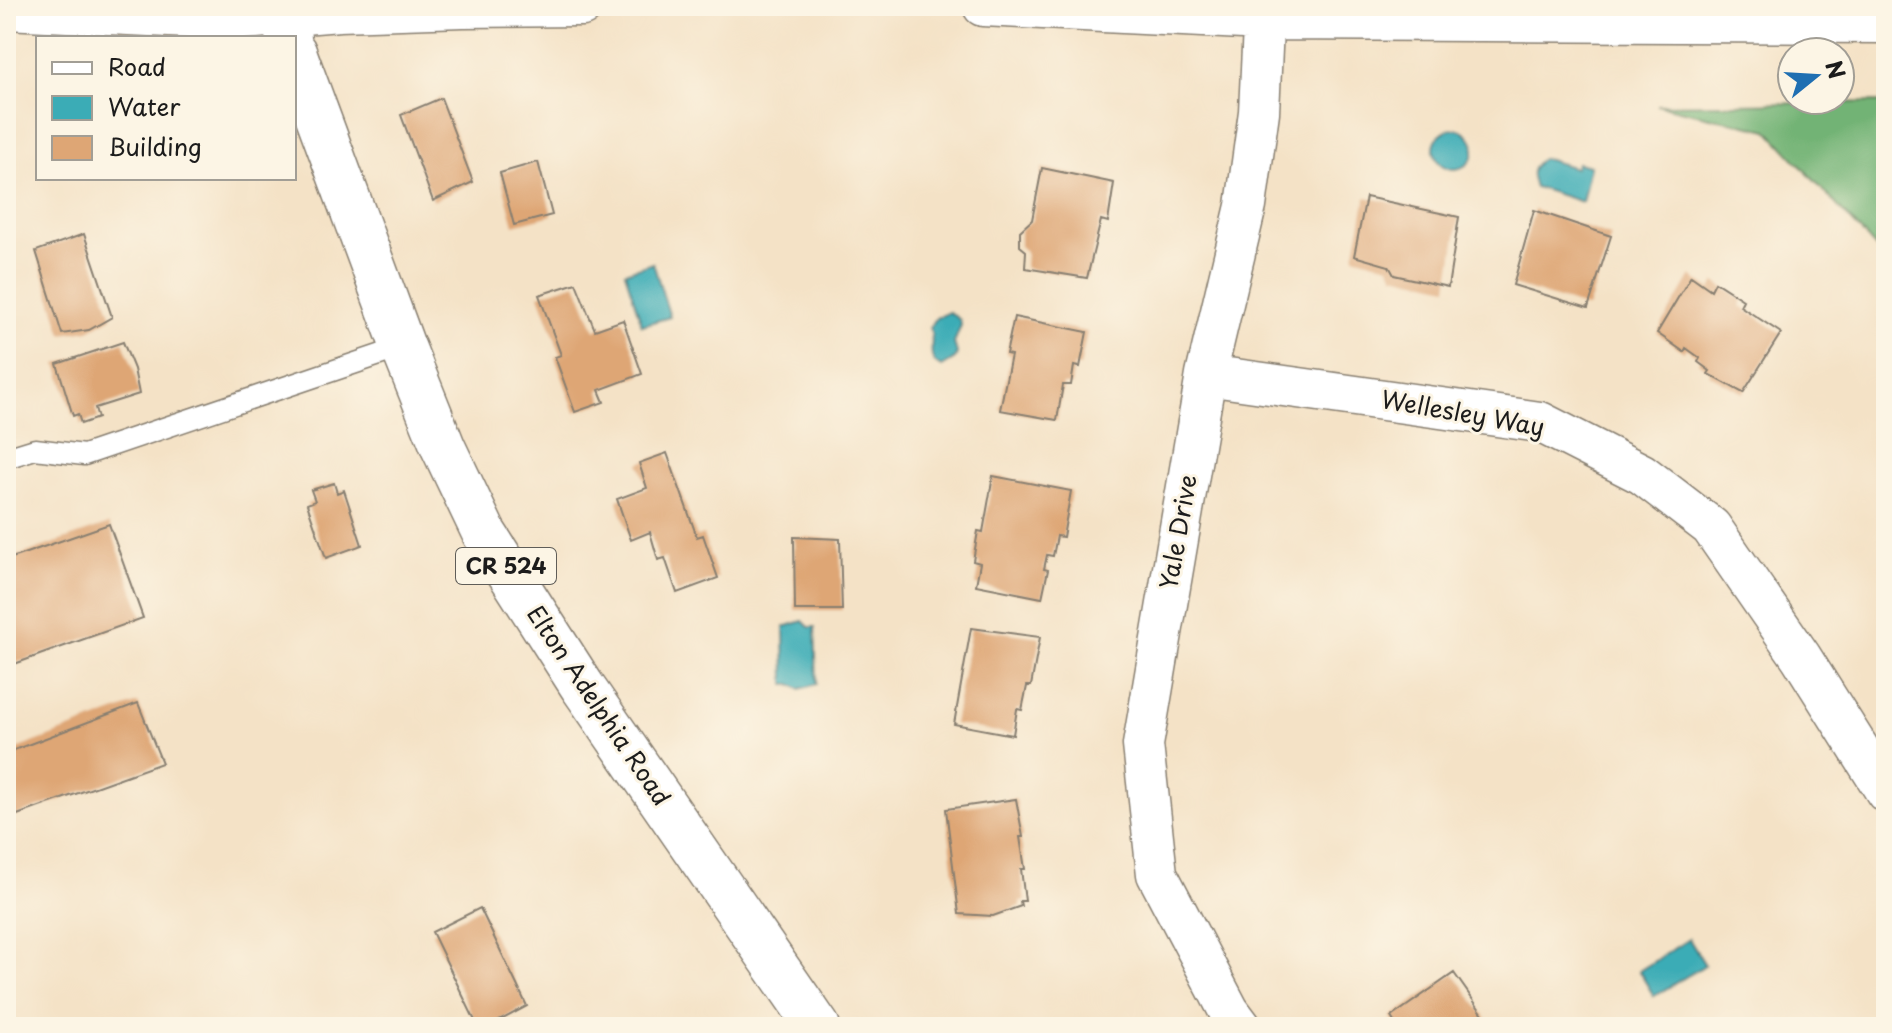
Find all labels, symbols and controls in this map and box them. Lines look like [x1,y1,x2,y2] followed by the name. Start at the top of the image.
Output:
[36,36,296,180] legend
[1776,36,1856,116] north arrow
[108,48,166,84] text: Road
[1818,56,1855,83] text: N
[108,88,181,124] text: Water
[108,128,202,164] text: Building
[1379,380,1548,444] street label: Wellesley Way
[1149,471,1205,592] street label: Yale Drive
[456,548,556,584] road number: CR 524
[519,597,680,812] street label: Elton Adelphia Road

